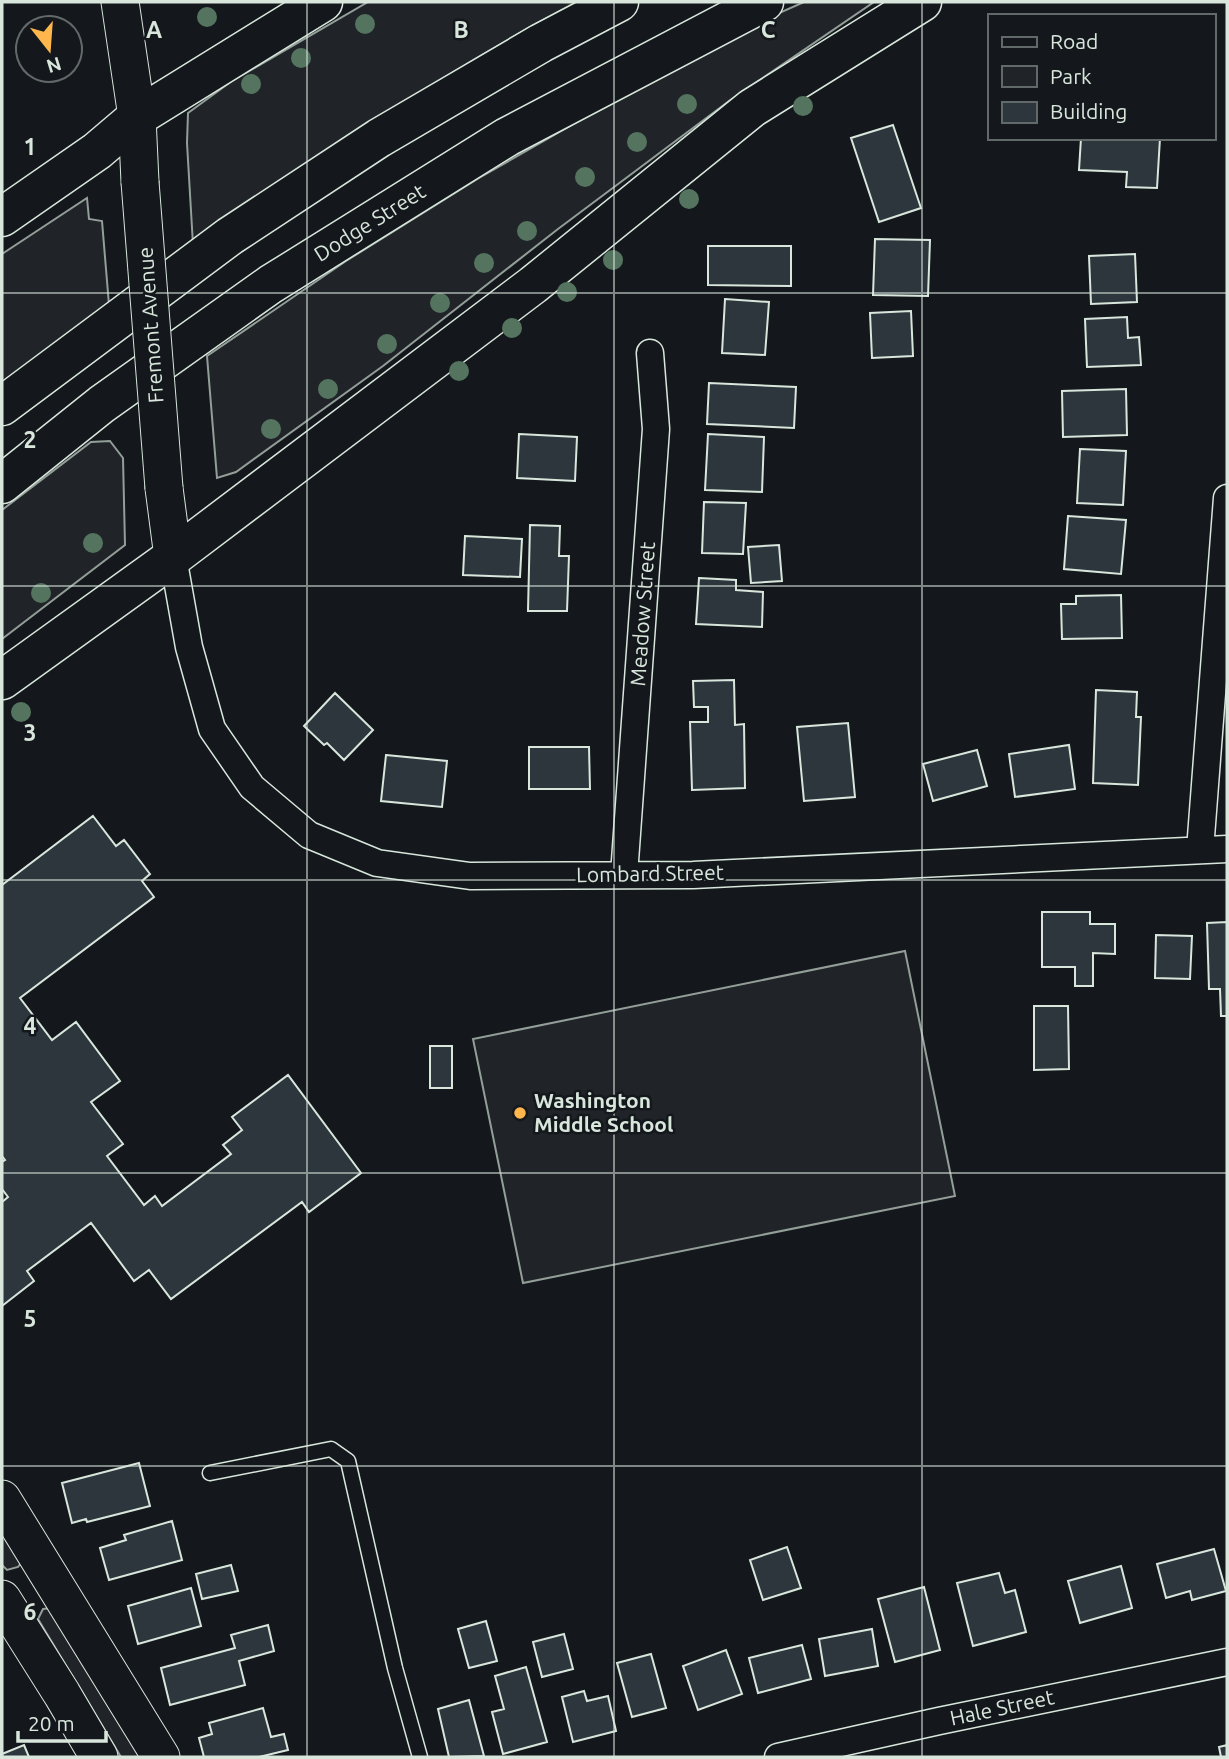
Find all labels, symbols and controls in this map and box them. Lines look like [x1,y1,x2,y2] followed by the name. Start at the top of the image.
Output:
[14,14,84,84] north arrow
[988,14,1215,140] legend
[146,17,162,42] text: A
[453,17,469,42] text: B
[761,17,776,42] text: C
[1050,29,1098,53] text: Road
[44,53,64,78] text: N
[1050,64,1092,88] text: Park
[1050,99,1127,123] text: Building
[24,134,36,159] text: 1
[309,178,429,266] street label: Dodge Street
[133,246,167,404] street label: Fremont Avenue
[24,427,36,452] text: 2
[625,541,659,687] street label: Meadow Street
[24,720,36,745] text: 3
[576,860,724,886] street label: Lombard Street
[24,1013,37,1038] text: 4
[534,1088,673,1136] place label: Washington Middle School
[512,1105,528,1121] marker: Washington Middle School
[24,1306,36,1331] text: 5
[24,1599,37,1624] text: 6
[947,1684,1056,1730] street label: Hale Street
[18,1700,105,1744] scale bar
[28,1711,75,1735] text: 20 m

